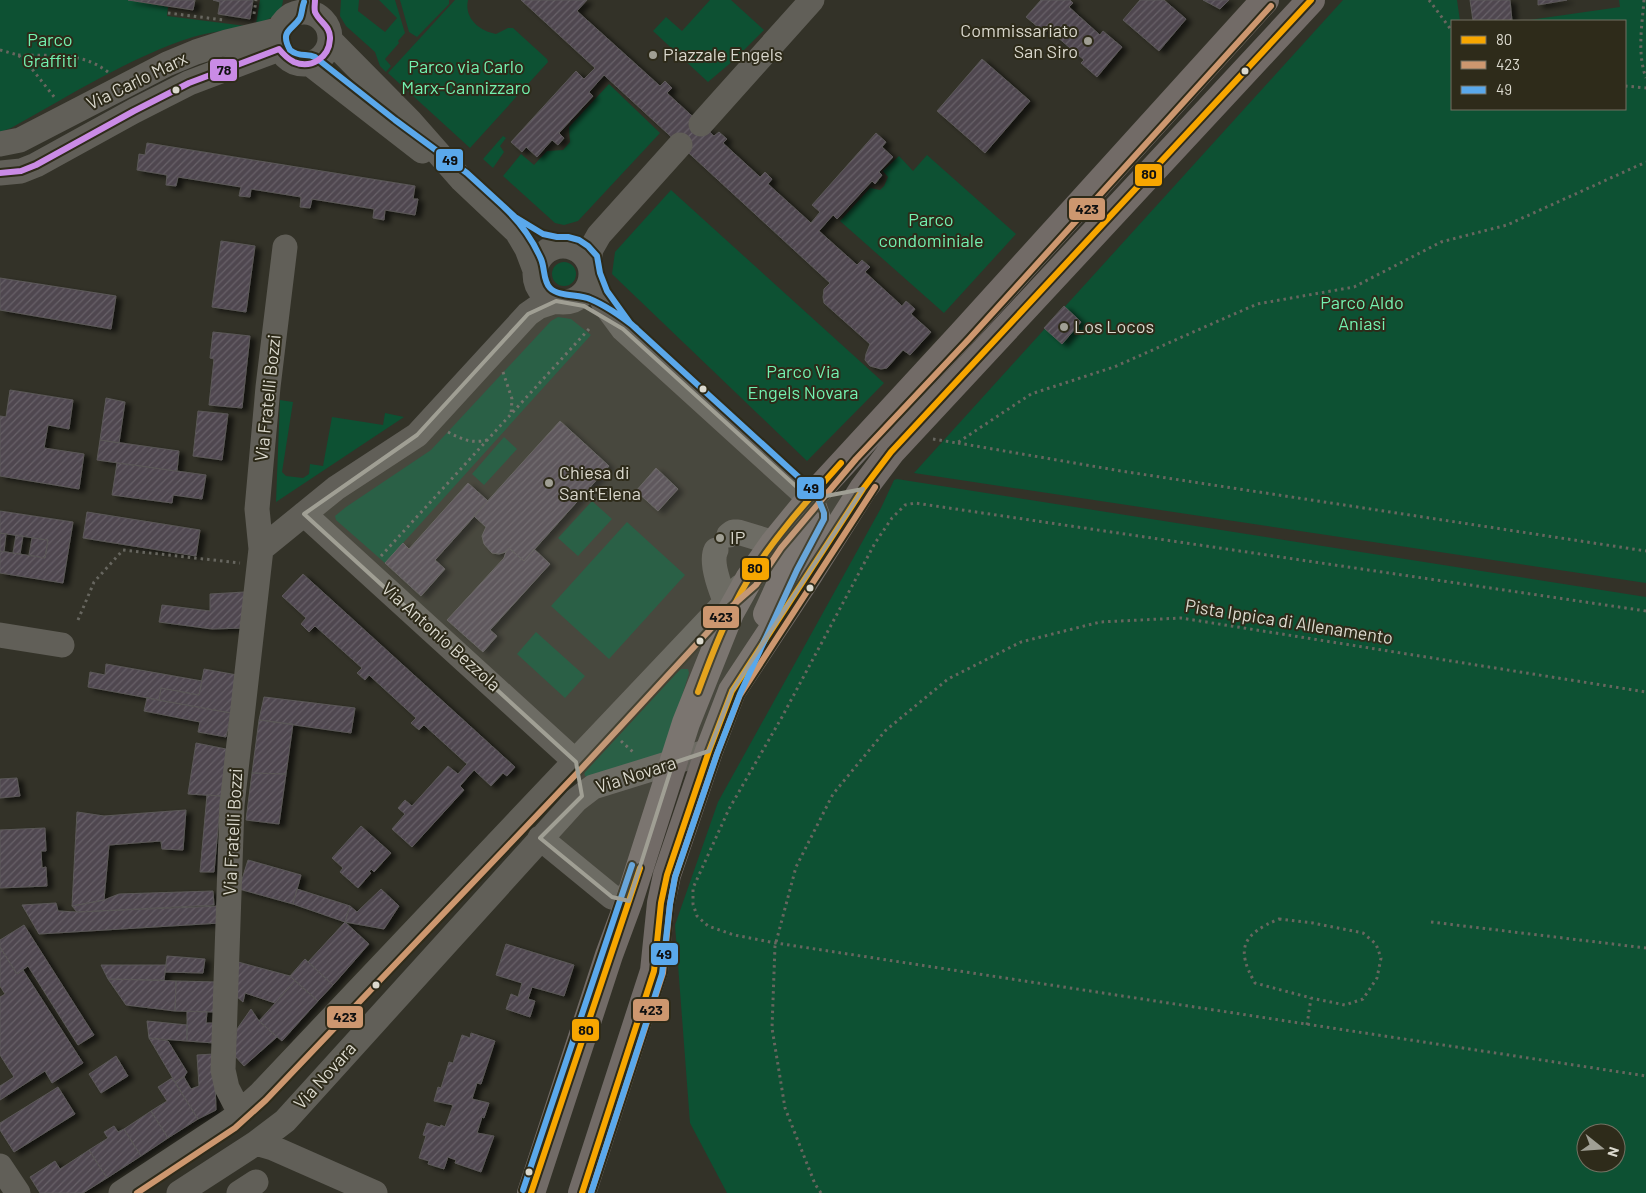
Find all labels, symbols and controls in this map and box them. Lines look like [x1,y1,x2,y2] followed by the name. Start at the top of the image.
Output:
[960,19,1078,62] place label: Commissariato San Siro
[1451,20,1626,110] legend
[23,28,77,71] park label: Parco Graffiti
[1496,30,1512,48] text: 80
[1082,35,1094,47] marker: Commissariato San Siro
[663,43,783,65] place label: Piazzale Engels
[83,46,191,114] street label: Via Carlo Marx
[647,49,659,61] marker: Piazzale Engels
[401,55,531,98] park label: Parco via Carlo Marx-Cannizzaro
[1496,55,1520,73] text: 423
[209,58,238,82] line badge: 78
[217,61,232,78] text: 78
[1240,66,1250,76] unlabelled marker
[1496,80,1512,98] text: 49
[171,85,181,95] unlabelled marker
[435,148,464,172] line badge: 49
[442,151,458,168] text: 49
[1134,163,1163,187] line badge: 80
[1141,165,1157,182] text: 80
[1068,197,1106,221] line badge: 423
[1075,200,1099,217] text: 423
[878,208,984,251] park label: Parco condominiale
[1320,291,1404,334] park label: Parco Aldo Aniasi
[1074,315,1154,337] place label: Los Locos
[1058,321,1070,333] marker: Los Locos
[249,333,285,463] street label: Via Fratelli Bozzi
[747,360,859,403] park label: Parco Via Engels Novara
[698,384,708,394] unlabelled marker
[559,461,641,504] place label: Chiesa di Sant'Elena
[796,476,825,500] line badge: 49
[543,477,555,489] marker: Chiesa di Sant'Elena
[803,479,819,496] text: 49
[730,526,745,548] place label: IP
[714,532,726,544] marker: IP
[741,557,770,581] line badge: 80
[747,559,763,576] text: 80
[378,577,506,695] street label: Via Antonio Bezzola
[805,583,815,593] unlabelled marker
[1184,594,1395,648] street label: Pista Ippica di Allenamento
[702,605,740,629] line badge: 423
[709,608,733,625] text: 423
[695,636,705,646] unlabelled marker
[593,751,678,797] street label: Via Novara
[218,768,246,896] street label: Via Fratelli Bozzi
[650,942,679,966] line badge: 49
[656,945,672,962] text: 49
[371,980,381,990] unlabelled marker
[632,998,670,1022] line badge: 423
[639,1001,663,1018] text: 423
[326,1005,364,1029] line badge: 423
[333,1008,357,1025] text: 423
[571,1018,600,1042] line badge: 80
[578,1021,594,1038] text: 80
[288,1037,360,1113] street label: Via Novara
[1576,1123,1626,1173] north arrow
[1604,1145,1623,1159] text: N
[524,1167,534,1177] unlabelled marker

